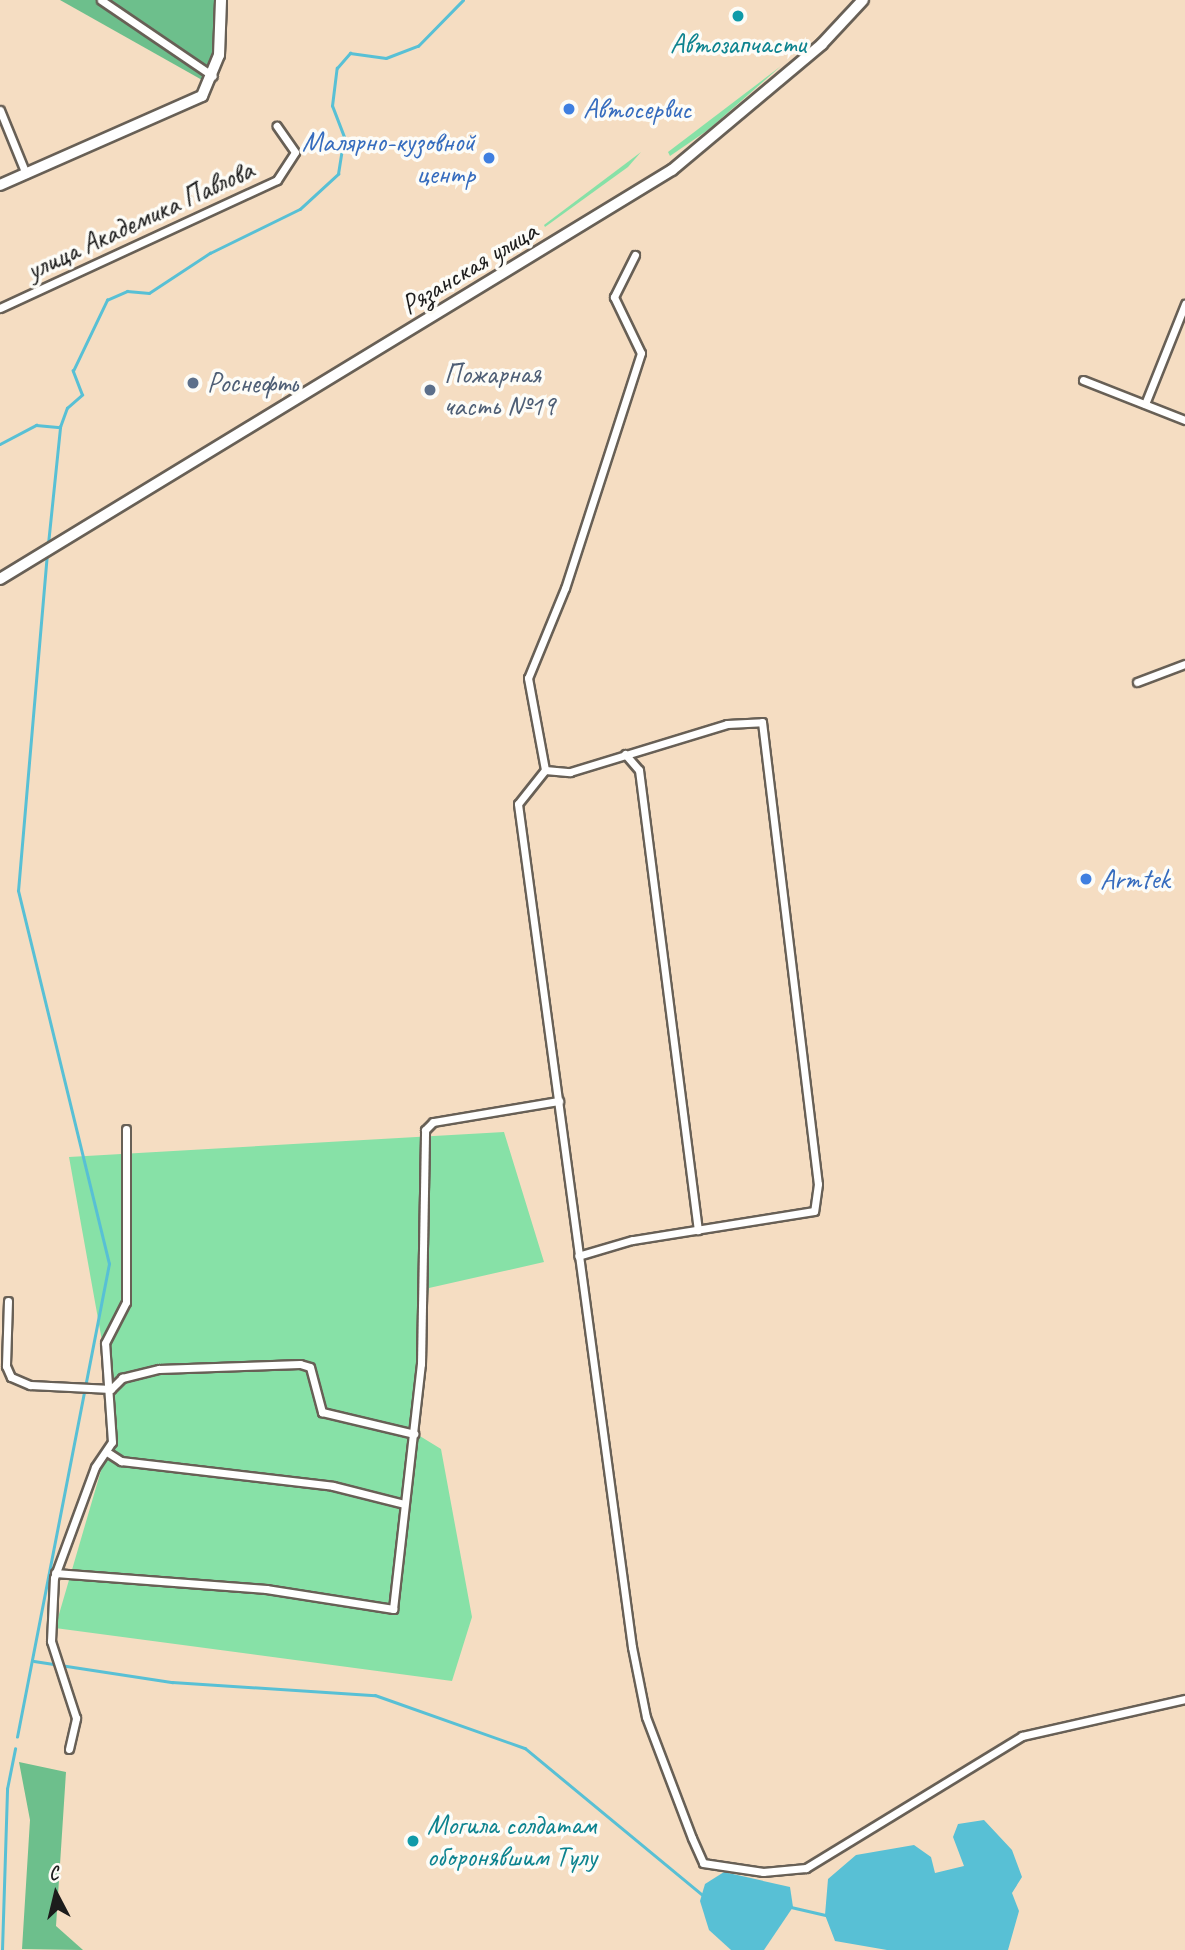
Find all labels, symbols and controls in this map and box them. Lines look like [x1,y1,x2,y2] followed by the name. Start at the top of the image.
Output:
[730,8,746,24] marker: Автозапчасти
[670,27,806,61] place label: Автозапчасти
[583,92,691,126] place label: Автосервис
[561,101,577,117] marker: Автосервис
[302,125,475,191] place label: Малярно-кузовной центр
[481,150,497,166] marker: Малярно-кузовной центр
[22,153,258,287] street label: улица Академика Павлова
[394,214,544,322] street label: Рязанская улица
[444,357,555,423] place label: Пожарная часть №19
[207,366,298,400] place label: Роснефть
[185,375,201,391] marker: Роснефть
[422,382,438,398] marker: Пожарная часть №19
[1100,862,1170,896] place label: Armtek
[1078,871,1094,887] marker: Armtek
[427,1808,595,1874] place label: Могила солдатам оборонявшим Тулу
[405,1833,421,1849] marker: Могила солдатам оборонявшим Тулу
[21,1859,91,1929] north arrow
[47,1861,60,1886] text: С

